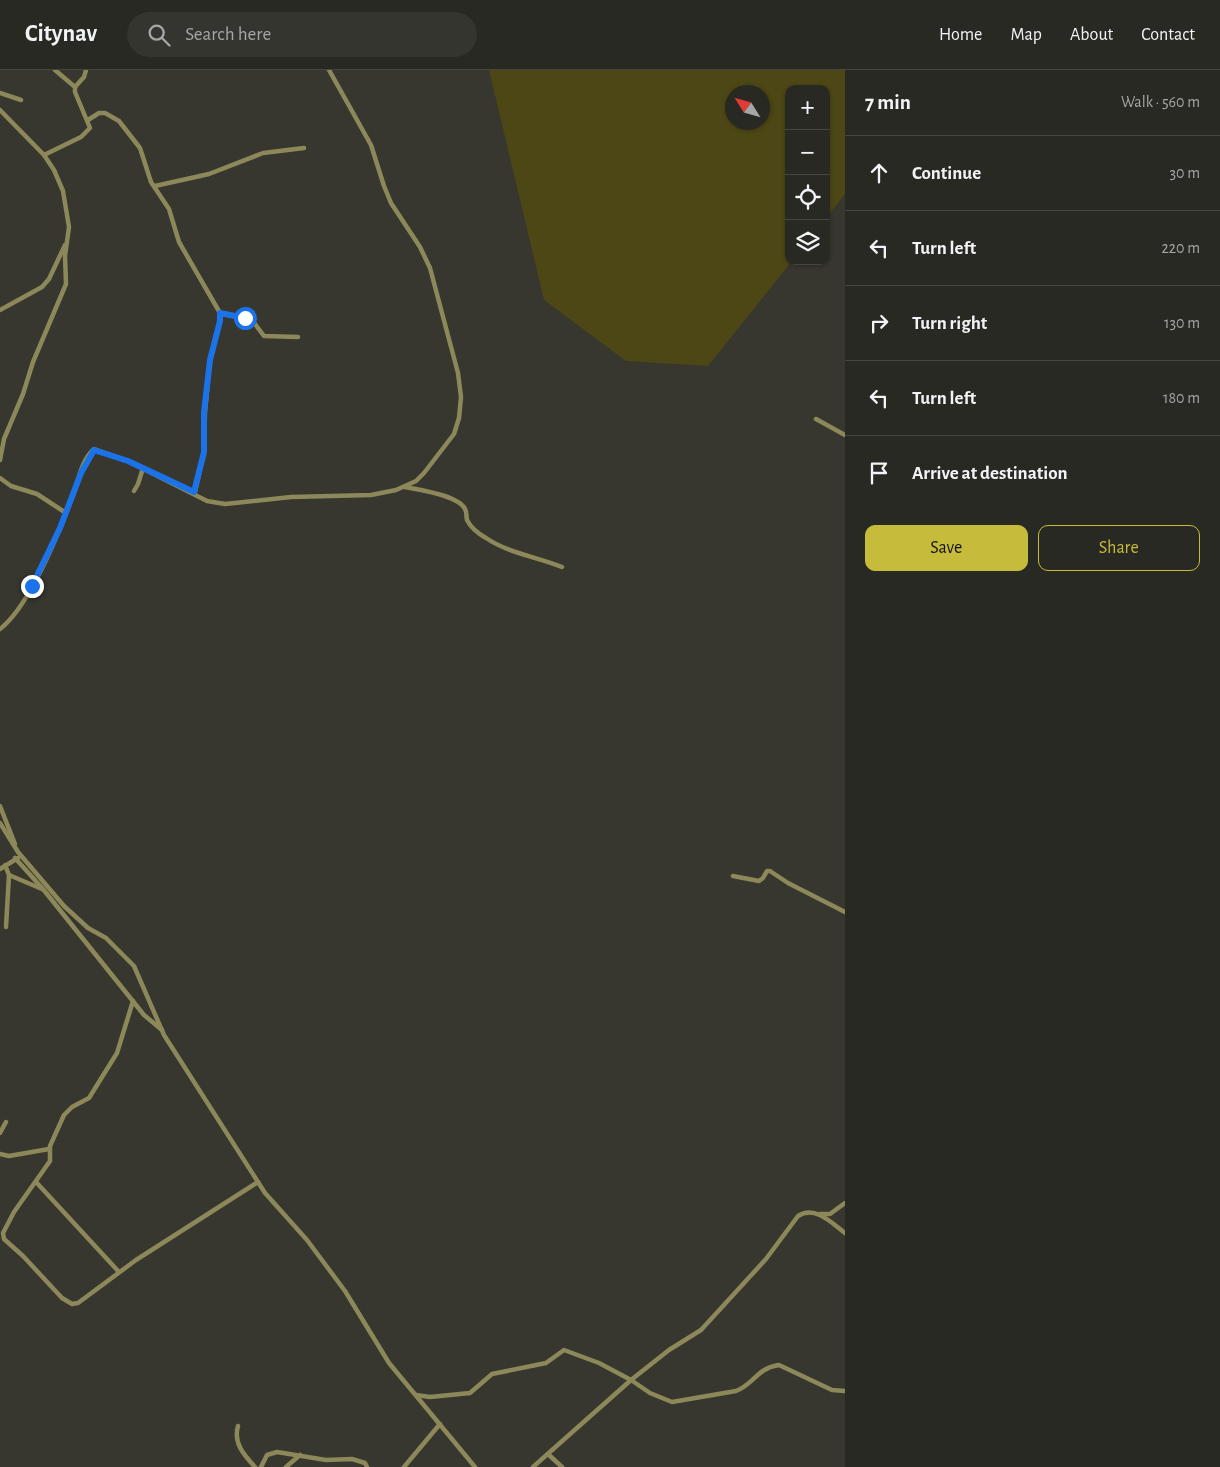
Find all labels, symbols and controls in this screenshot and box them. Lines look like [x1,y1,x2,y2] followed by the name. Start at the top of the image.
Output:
[127,12,477,57] search box
[145,21,173,49] icon: search
[25,22,97,46] text: Citynav
[185,25,271,44] text: Search here
[939,26,982,44] text: Home
[1010,26,1042,44] text: Map
[1070,26,1113,44] text: About
[1141,26,1195,44] text: Contact
[725,85,770,130] north arrow
[785,85,830,265] map controls
[785,85,830,130] button: +
[865,92,911,113] text: 7 min
[1121,94,1200,110] text: Walk · 560 m
[785,130,830,175] button: −
[865,159,893,187] icon: ahead
[912,164,981,183] text: Continue
[1170,165,1200,181] text: 30 m
[785,175,830,220] button: locate
[785,220,830,265] button: layers
[865,234,893,262] icon: left
[912,239,976,258] text: Turn left
[1162,240,1200,256] text: 220 m
[234,307,257,330] route start
[865,309,893,337] icon: right
[912,314,987,333] text: Turn right
[1164,315,1200,331] text: 130 m
[865,384,893,412] icon: left
[912,389,976,408] text: Turn left
[1163,390,1200,406] text: 180 m
[865,459,893,487] icon: arrive
[912,464,1068,483] text: Arrive at destination
[865,525,1028,571] button: Save
[1038,525,1200,571] button: Share
[21,575,44,598] route end

